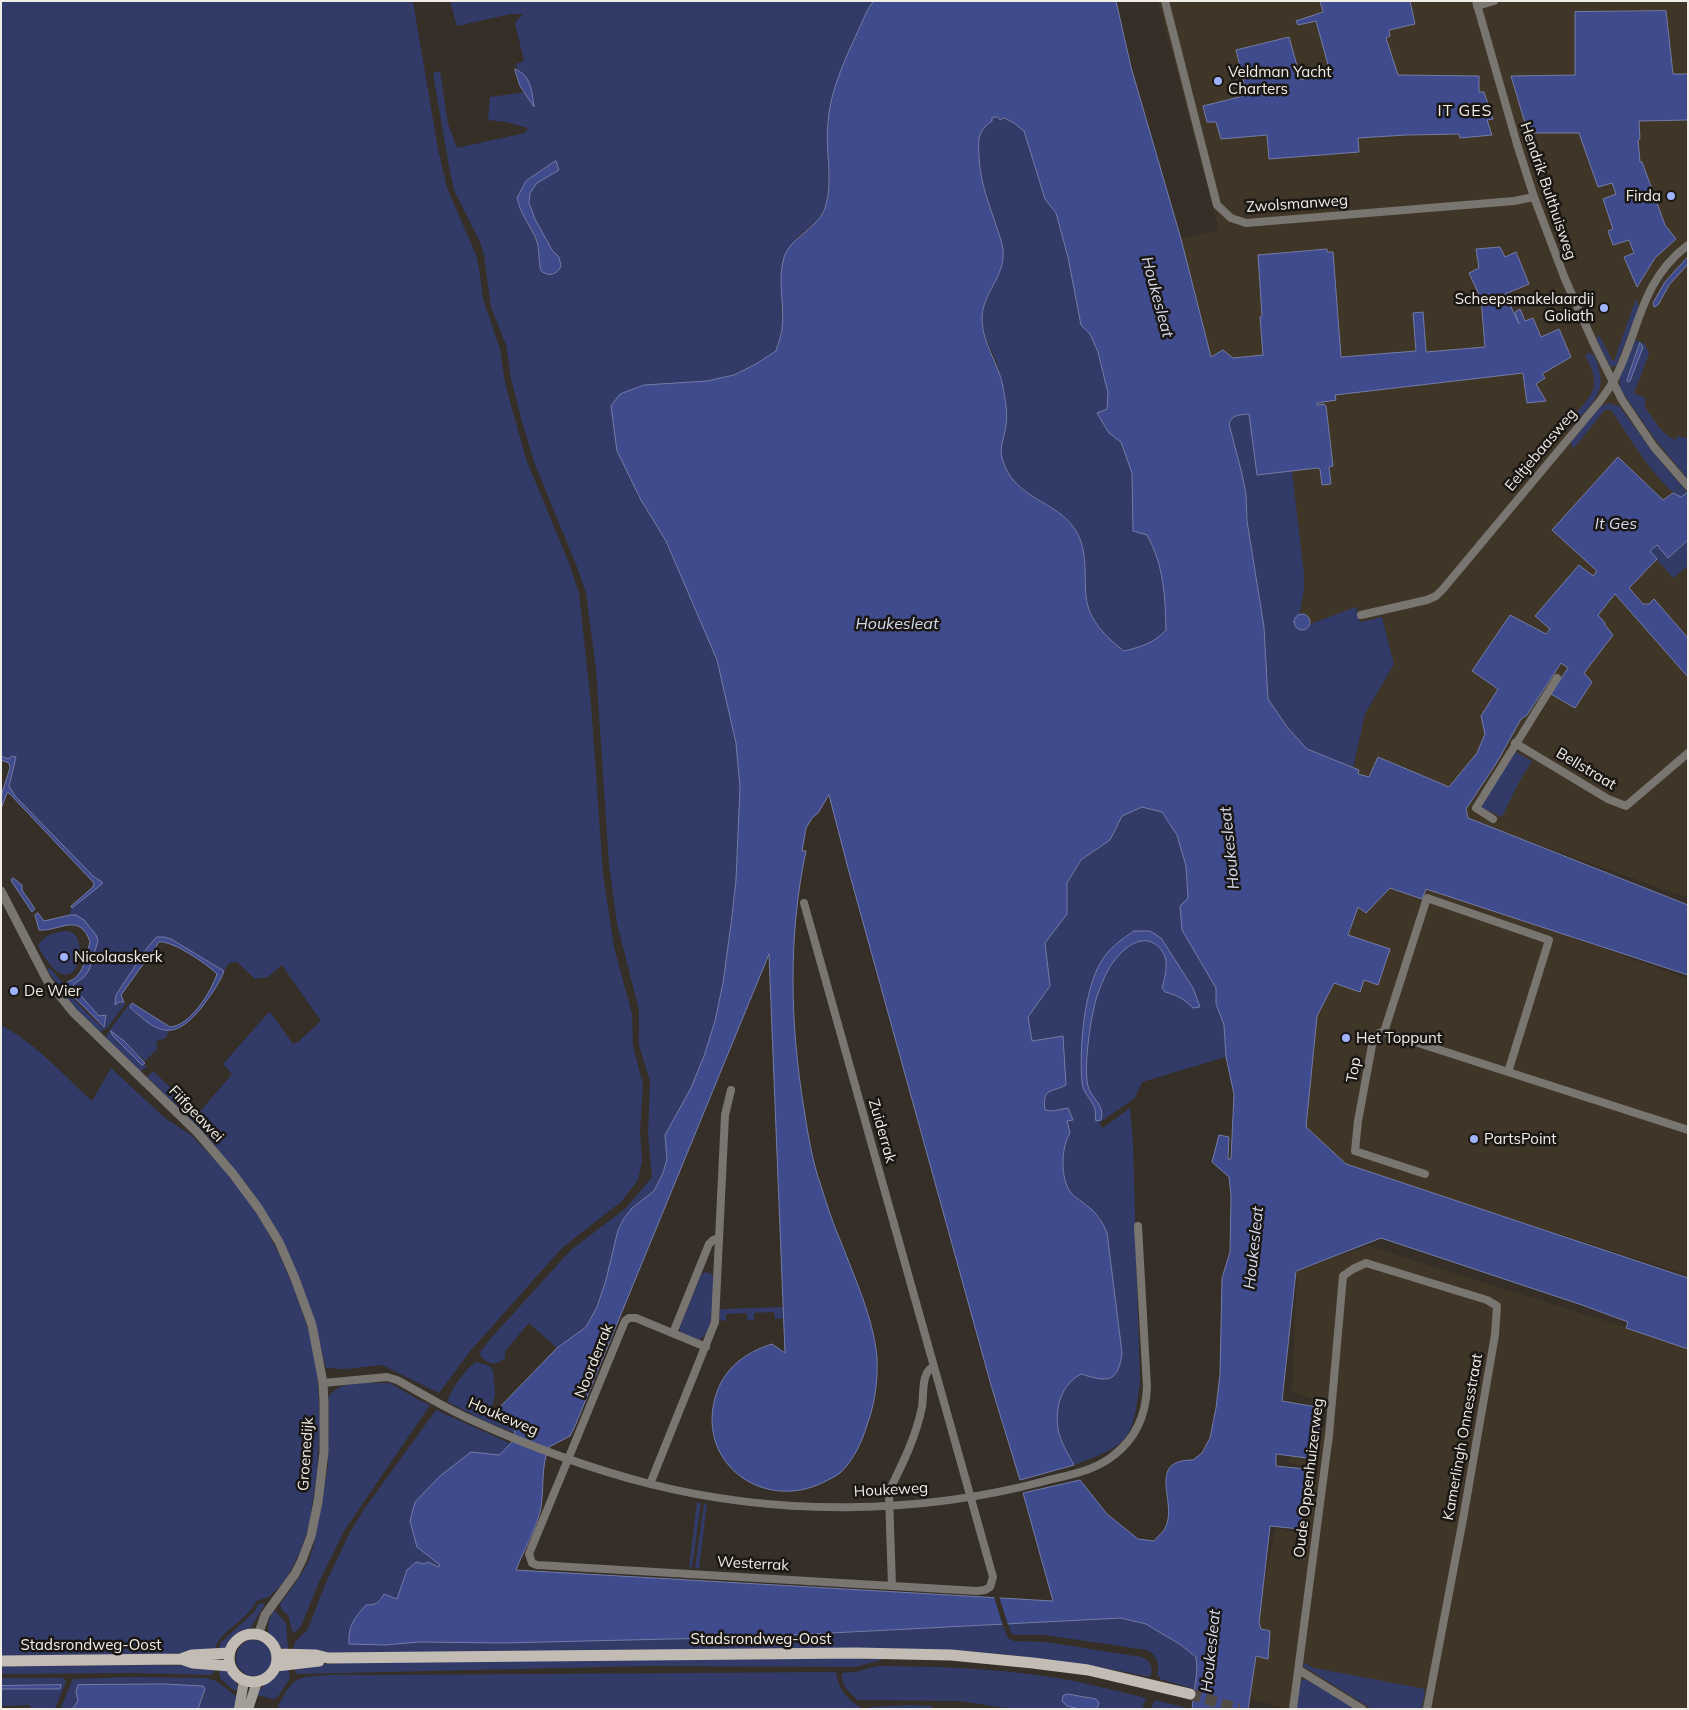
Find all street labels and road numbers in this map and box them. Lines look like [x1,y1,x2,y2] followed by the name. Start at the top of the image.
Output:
[1516,120,1580,262] street label: Hendrik Bulthuisweg
[1245,191,1349,217] street label: Zwolsmanweg
[1501,405,1581,495] street label: Eeltjebaasweg
[1553,744,1619,794] street label: Bellstraat
[1343,1056,1365,1084] street label: Top
[165,1082,227,1146] street label: Fiifgeawei
[864,1097,900,1165] street label: Zuiderrak
[571,1321,617,1401] street label: Noorderrak
[1439,1352,1487,1522] street label: Kamerlingh Onnesstraat
[465,1394,541,1440] street label: Houkeweg
[1290,1397,1328,1559] street label: Oude Oppenhuizerweg
[294,1417,318,1491] street label: Groenedijk
[853,1479,929,1501] street label: Houkeweg
[716,1553,790,1575] street label: Westerrak
[690,1630,832,1648] street label: Stadsrondweg-Oost
[20,1636,162,1654] street label: Stadsrondweg-Oost

